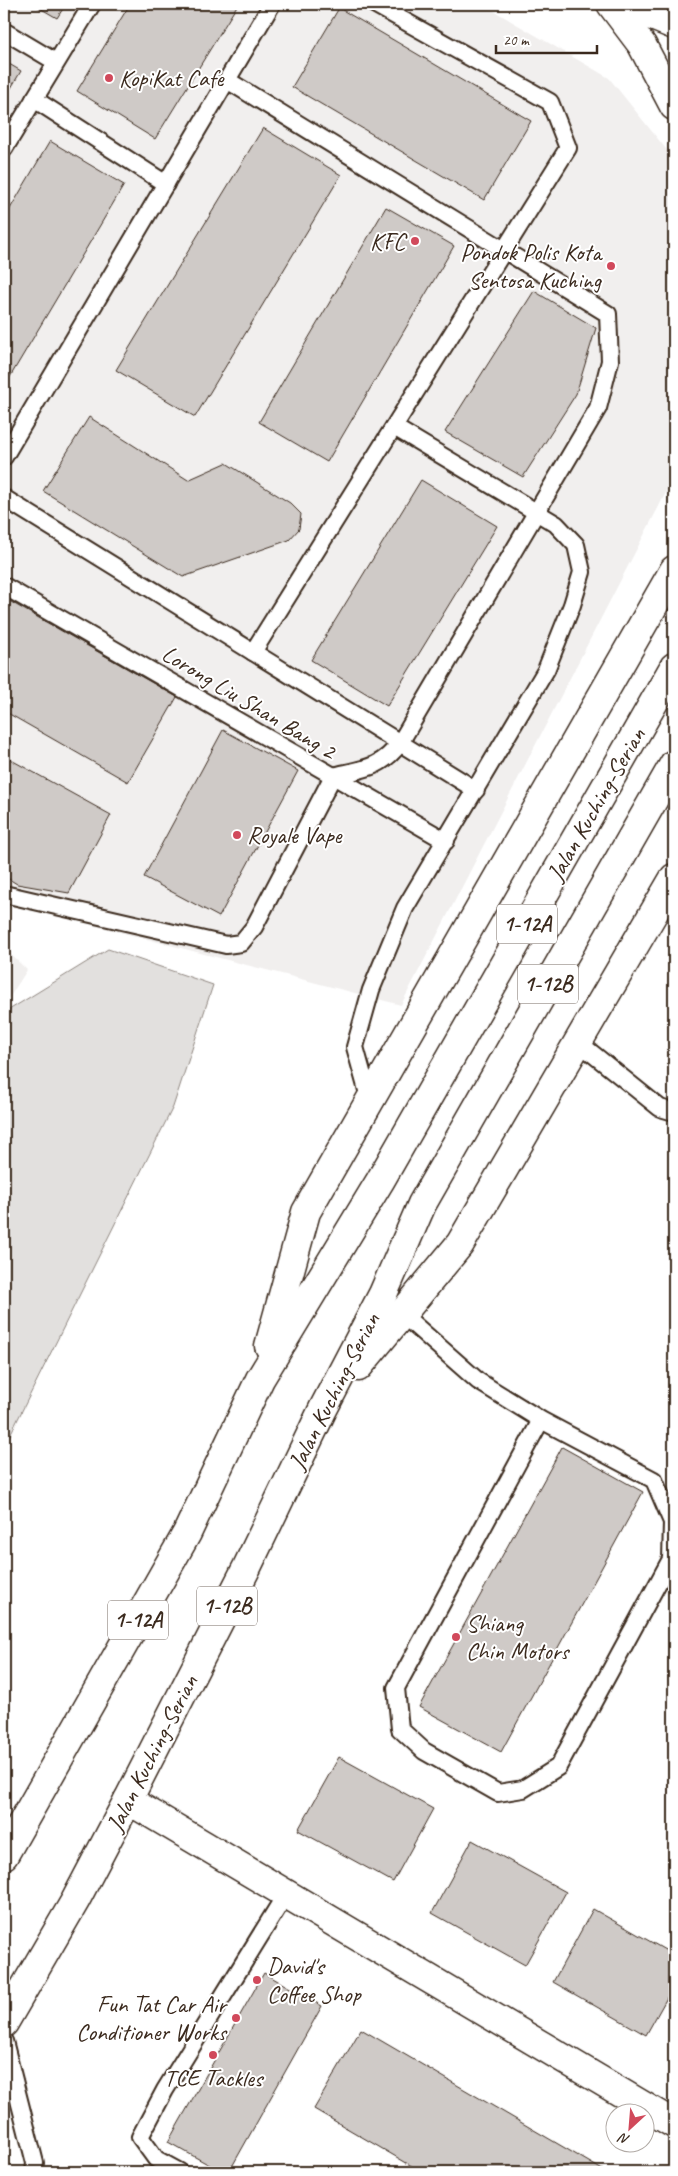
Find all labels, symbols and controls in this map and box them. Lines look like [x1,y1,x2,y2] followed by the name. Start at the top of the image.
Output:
[496,22,597,54] scale bar
[503,31,530,50] text: 20 m
[119,63,226,93] place label: KopiKat Cafe
[103,72,115,84] marker: KopiKat Cafe
[370,226,407,256] place label: KFC
[409,235,421,247] marker: KFC
[460,237,603,295] place label: Pondok Polis Kota Sentosa Kuching
[605,260,617,272] marker: Pondok Polis Kota Sentosa Kuching
[157,638,343,767] street label: Lorong Liu Shan Bang 2
[540,722,652,887] street label: Jalan Kuching-Serian
[247,820,343,850] place label: Royale Vape
[231,829,243,841] marker: Royale Vape
[497,904,557,944] road number: 1-12A
[518,964,578,1004] road number: 1-12B
[281,1307,386,1475] street label: Jalan Kuching-Serian
[197,1586,257,1625] road number: 1-12B
[108,1600,168,1640] road number: 1-12A
[466,1608,570,1666] place label: Shiang Chin Motors
[450,1631,462,1643] marker: Shiang Chin Motors
[99,1669,204,1837] street label: Jalan Kuching-Serian
[267,1951,362,2009] place label: David's Coffee Shop
[251,1974,263,1986] marker: David's Coffee Shop
[76,1989,228,2047] place label: Fun Tat Car Air Conditioner Works
[230,2012,242,2024] marker: Fun Tat Car Air Conditioner Works
[207,2049,219,2061] marker: TCE Tackles
[164,2063,265,2093] place label: TCE Tackles
[606,2104,656,2154] north arrow
[615,2129,632,2149] text: N

